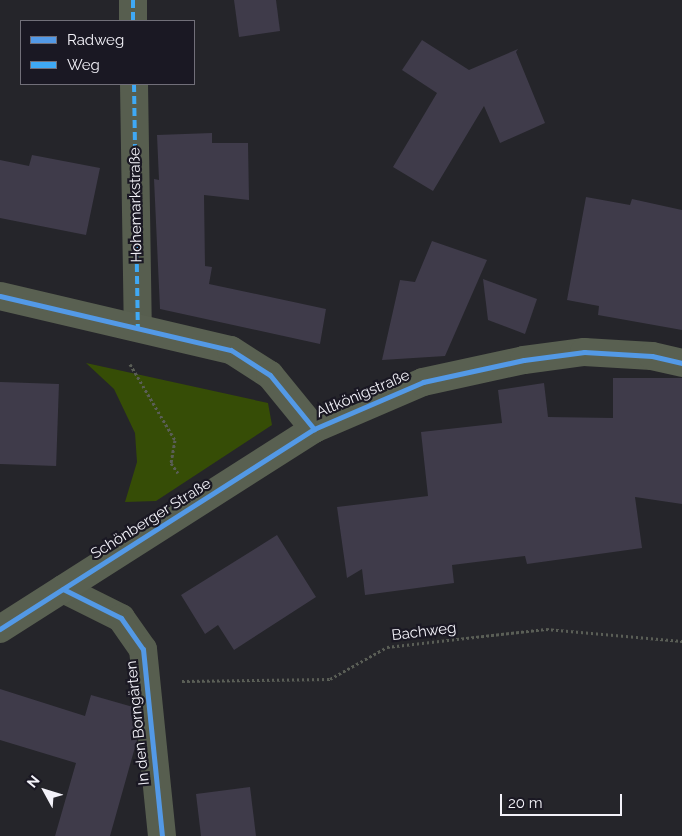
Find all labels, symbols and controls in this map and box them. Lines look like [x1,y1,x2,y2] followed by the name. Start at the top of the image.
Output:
[20,20,195,85] legend
[67,31,124,49] text: Radweg
[67,56,100,74] text: Weg
[126,147,146,263] street label: Hohemarkstraße
[314,366,412,422] street label: Altkönigstraße
[87,475,215,563] street label: Schönberger Straße
[391,619,457,645] street label: Bachweg
[123,660,153,786] street label: In den Borngärten
[20,766,70,816] north arrow
[24,772,43,791] text: N
[502,784,624,816] scale bar
[508,794,543,812] text: 20 m

